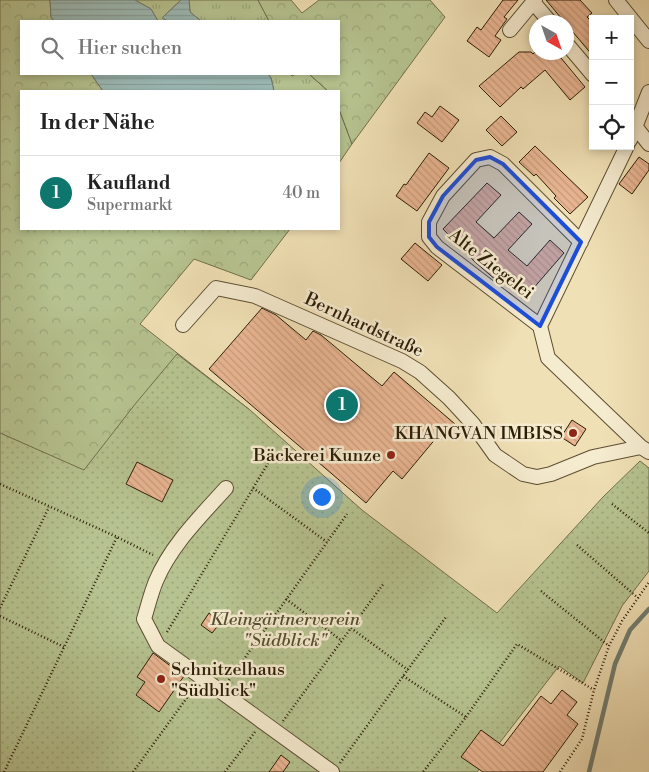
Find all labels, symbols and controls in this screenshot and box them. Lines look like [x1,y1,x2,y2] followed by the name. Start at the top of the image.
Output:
[529,15,574,60] north arrow
[589,15,634,150] map controls
[589,15,634,60] button: +
[20,20,340,75] search box
[38,34,66,62] icon: search
[78,36,182,60] text: Hier suchen
[589,60,634,105] button: −
[589,105,634,150] button: locate
[40,110,155,136] text: In der Nähe
[87,171,171,195] text: Kaufland
[52,183,60,203] text: 1
[283,183,320,203] text: 40 m
[87,195,173,215] text: Supermarkt
[443,223,538,304] street label: Alte Ziegelei
[300,287,427,363] street label: Bernhardstraße
[326,386,358,424] pin: 1
[395,422,563,445] place label: KHANGVAN IMBISS
[567,427,579,439] marker: KHANGVAN IMBISS
[252,444,381,467] place label: Bäckerei Kunze
[385,449,397,461] marker: Bäckerei Kunze
[309,484,335,510] your location
[210,608,361,652] park label: Kleingärtnerverein "Südblick"
[171,658,285,702] place label: Schnitzelhaus "Südblick"
[155,673,167,685] marker: Schnitzelhaus "Südblick"

